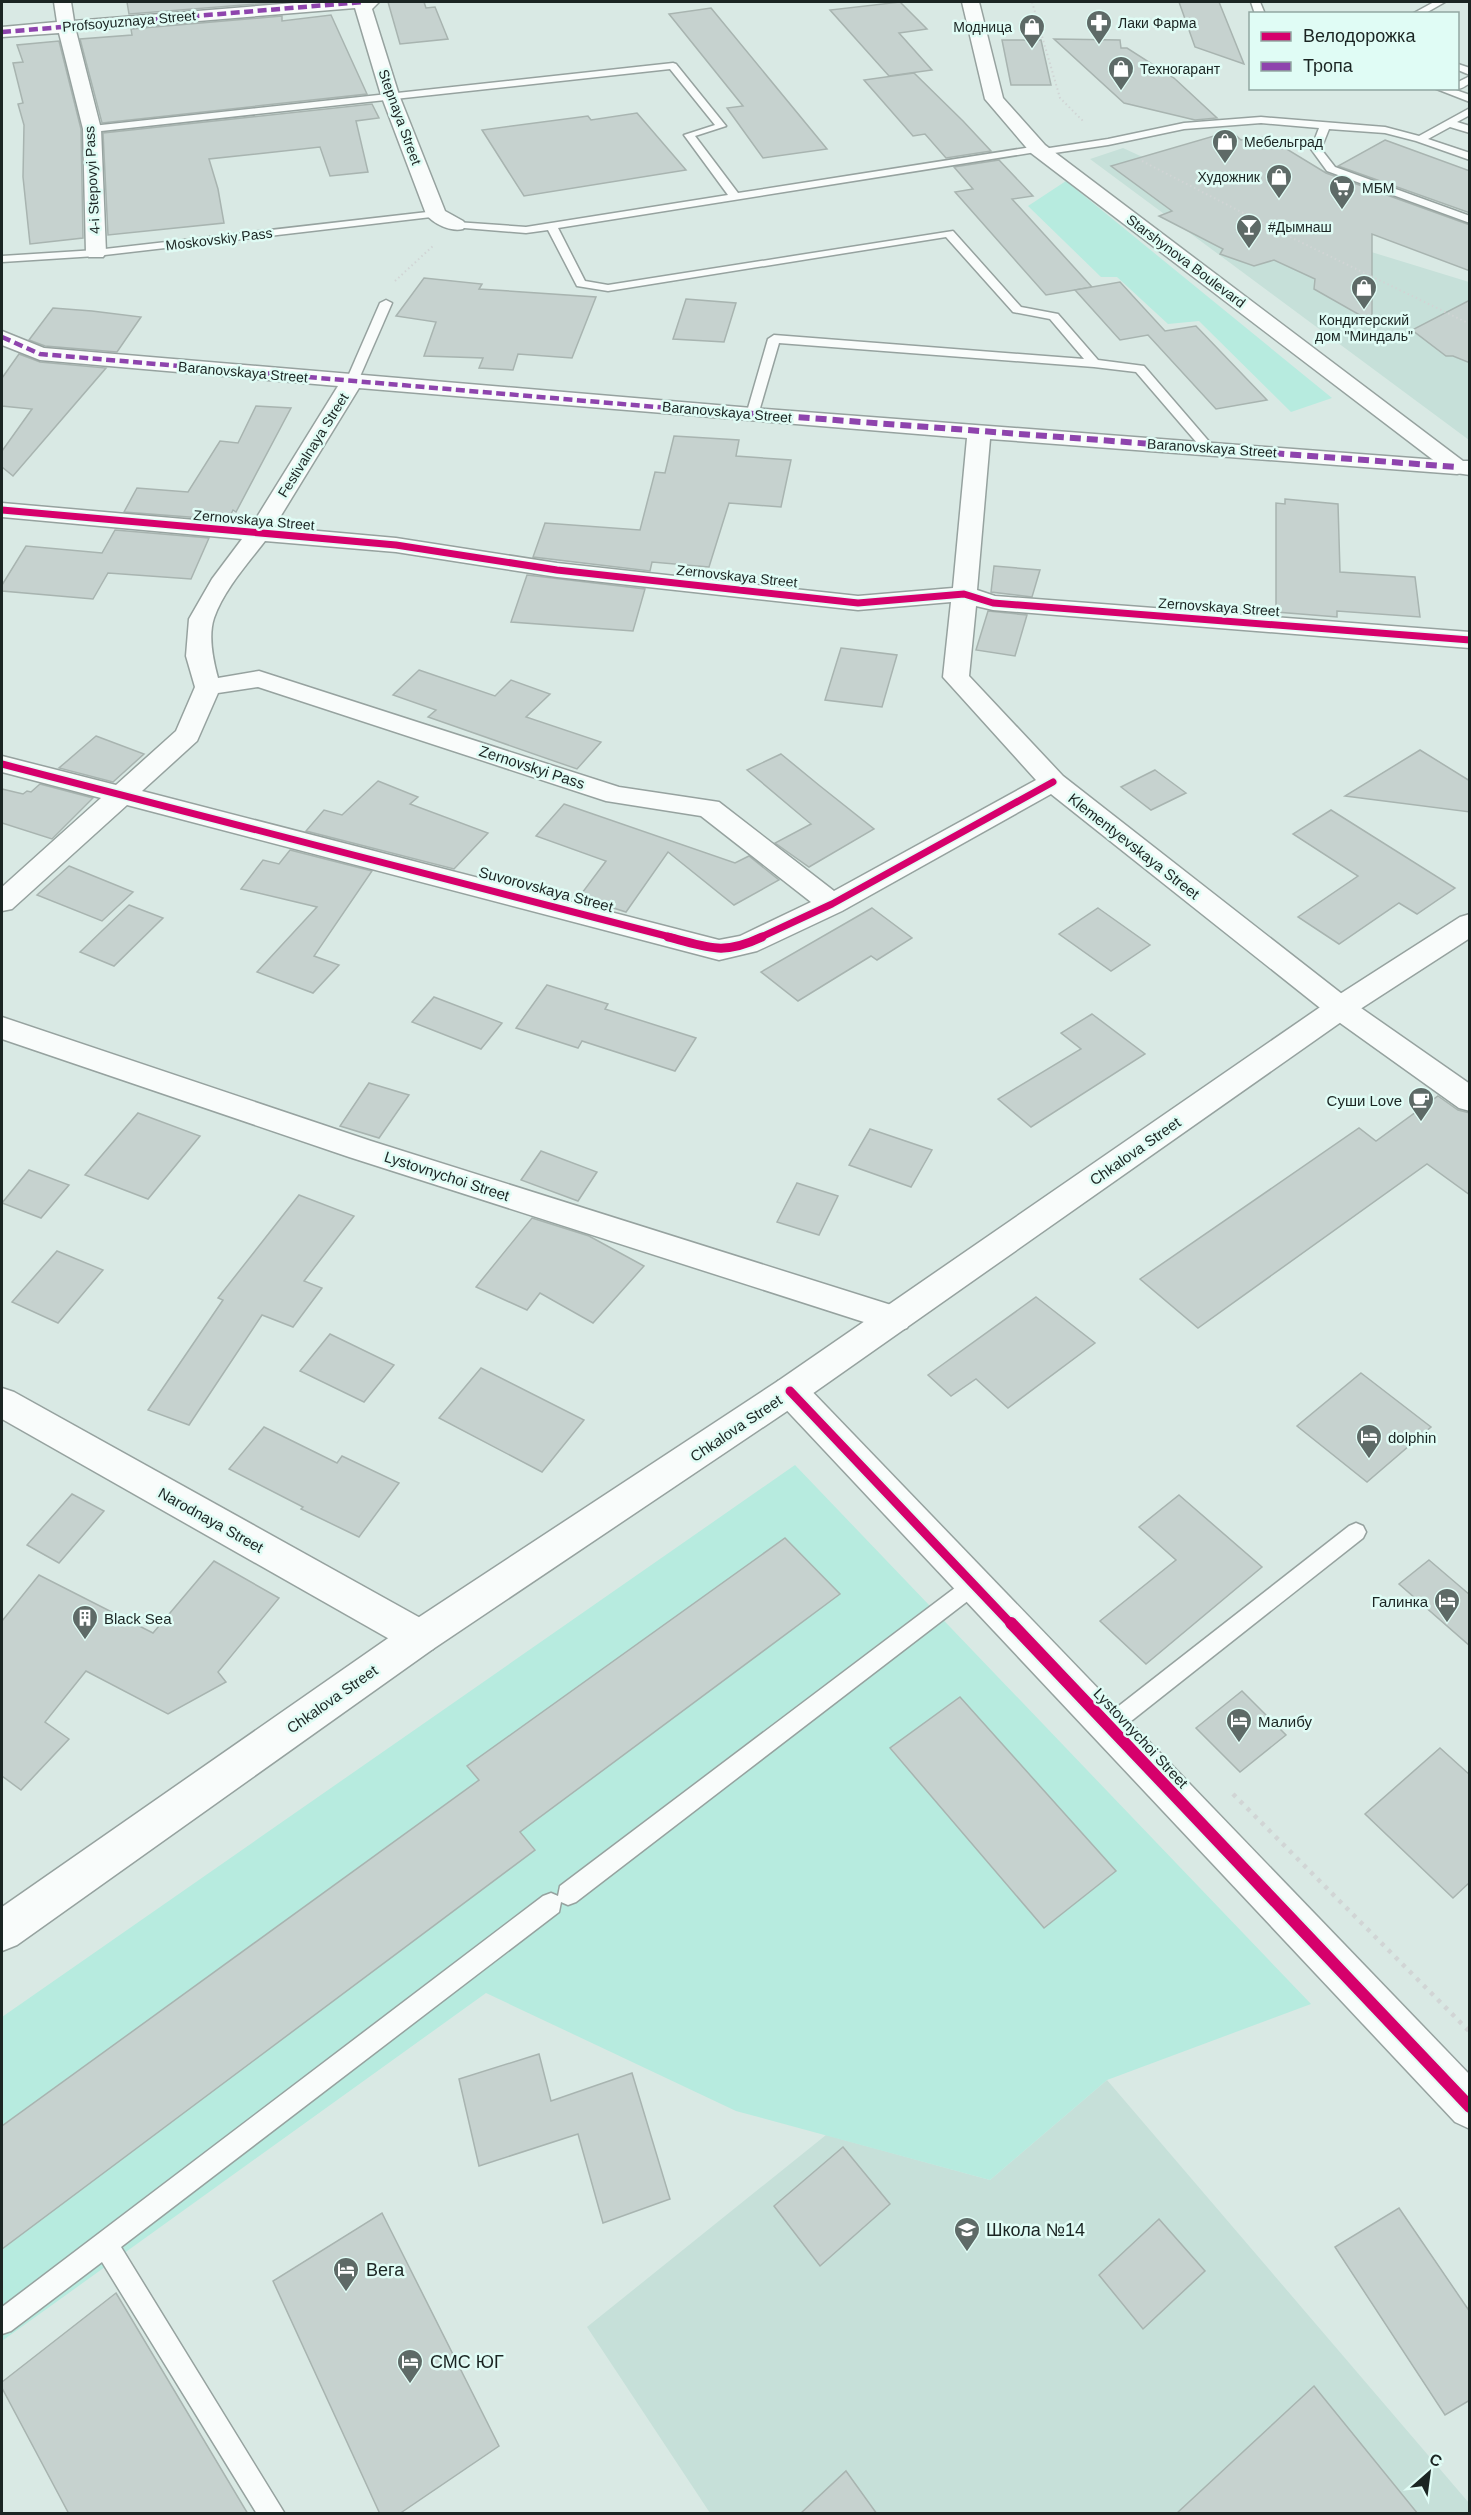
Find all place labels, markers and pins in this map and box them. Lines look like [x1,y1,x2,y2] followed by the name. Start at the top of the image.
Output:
[1084,8,1114,46] pharmacy icon: Лаки Фарма
[1017,12,1047,50] shop icon: Модница
[1118,15,1197,31] place label: Лаки Фарма
[953,19,1012,35] place label: Модница
[1106,54,1136,92] shop icon: Техногарант
[1140,61,1221,77] place label: Техногарант
[1210,127,1240,165] shop icon: Мебельград
[1244,134,1323,150] place label: Мебельград
[1264,162,1294,200] shop icon: Художник
[1198,169,1261,185] place label: Художник
[1327,173,1357,211] supermarket icon: МБМ
[1362,180,1395,196] place label: МБМ
[1234,212,1264,250] bar icon: #Дымнаш
[1268,219,1332,235] place label: #Дымнаш
[1349,273,1379,311] shop icon: Кондитерский дом "Миндаль"
[1315,312,1413,344] place label: Кондитерский дом "Миндаль"
[1406,1085,1436,1123] cafe icon: Суши Love
[1327,1092,1402,1109] place label: Суши Love
[1354,1422,1384,1460] hotel icon: dolphin
[1388,1429,1436,1446] place label: dolphin
[1432,1586,1462,1624] hotel icon: Галинка
[1372,1593,1429,1610] place label: Галинка
[70,1603,100,1641] building icon: Black Sea
[104,1610,172,1627] place label: Black Sea
[1224,1706,1254,1744] hotel icon: Малибу
[1258,1713,1312,1730] place label: Малибу
[952,2215,982,2253] school or university icon: Школа №14
[986,2220,1085,2240] place label: Школа №14
[331,2255,361,2293] hotel icon: Вега
[366,2260,405,2280] place label: Вега
[395,2347,425,2385] hotel icon: СМС ЮГ
[430,2352,504,2372] place label: СМС ЮГ

